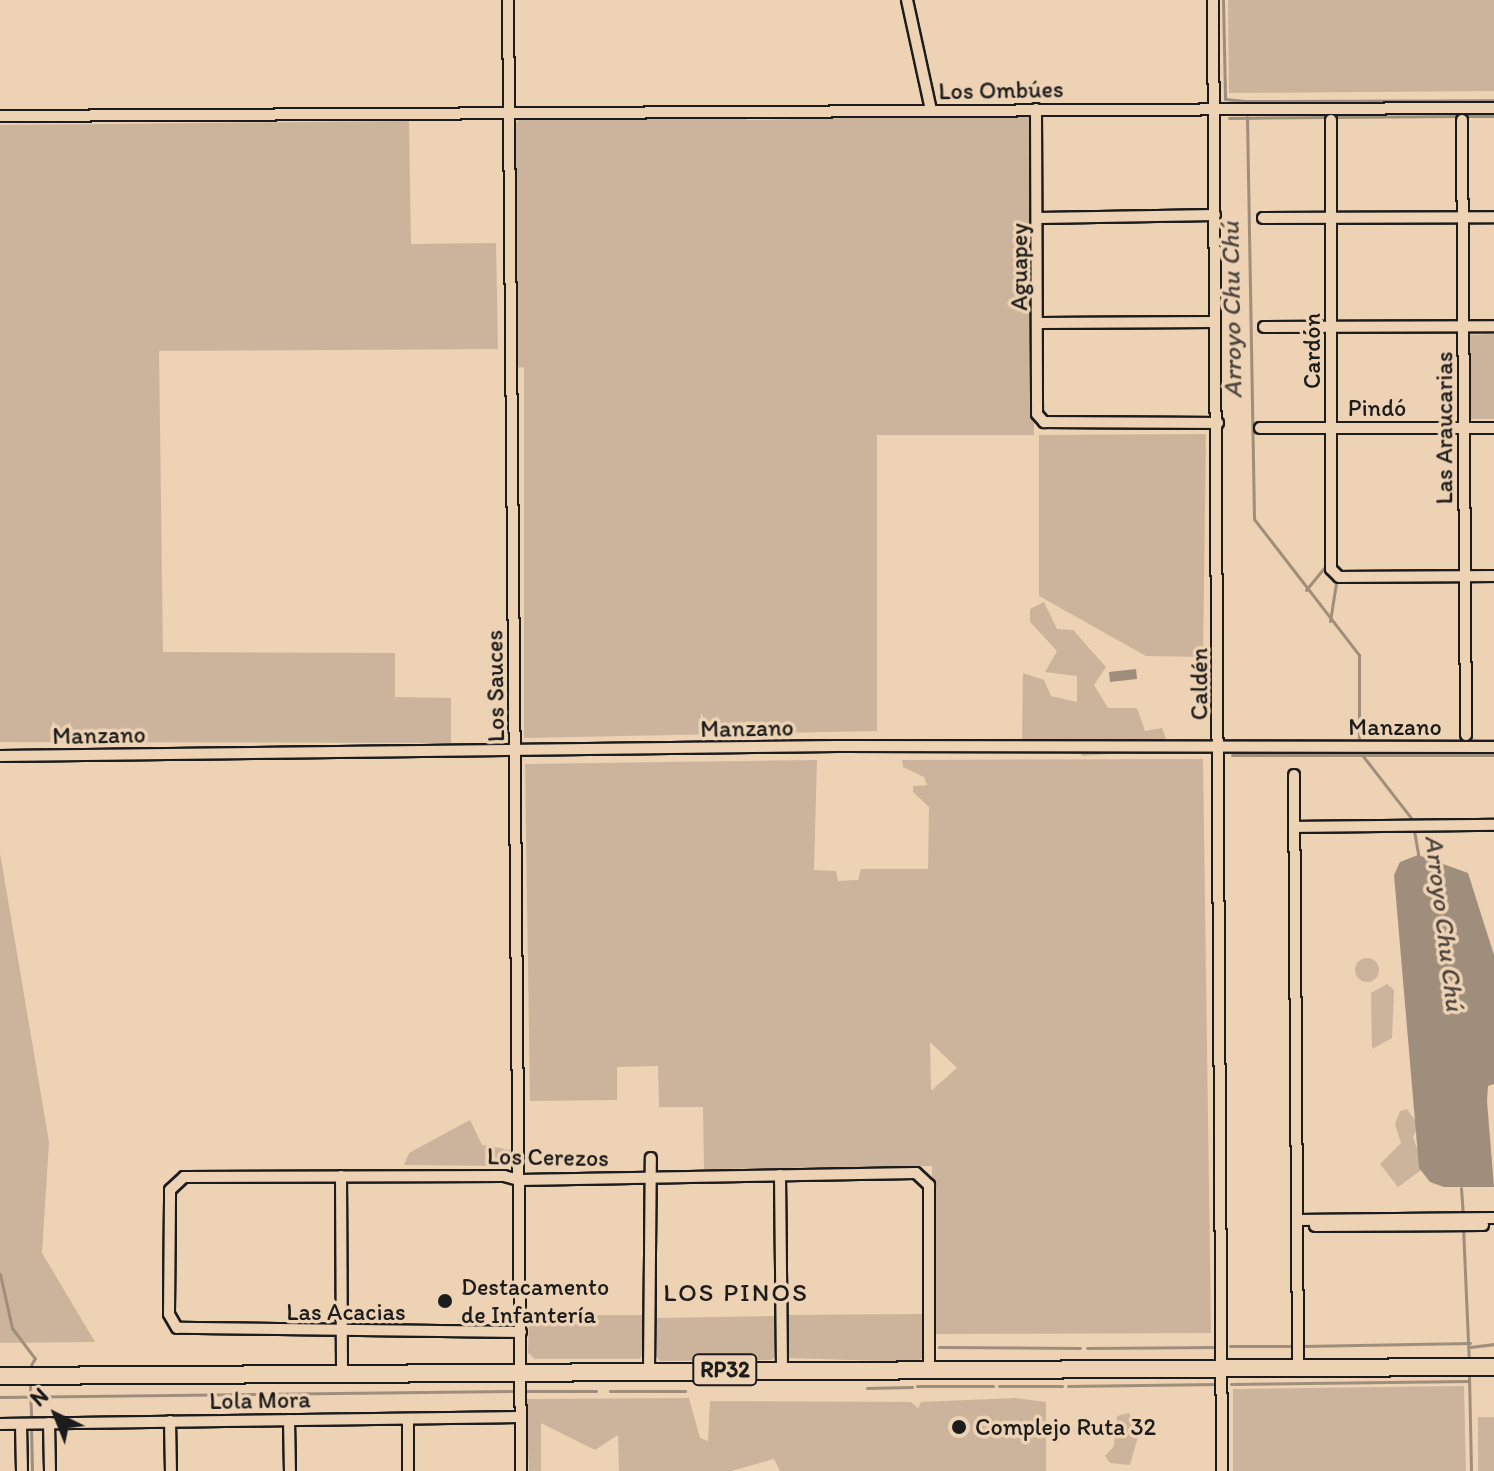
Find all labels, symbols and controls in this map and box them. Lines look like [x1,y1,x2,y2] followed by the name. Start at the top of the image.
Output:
[938,75,1064,105] street label: Los Ombúes
[1215,221,1249,399] water label: Arroyo Chu Chú
[1005,223,1033,311] street label: Aguapey
[1298,313,1326,389] street label: Cardón
[1430,352,1458,504] street label: Las Araucarias
[1348,394,1406,422] street label: Pindó
[480,629,510,743] street label: Los Sauces
[1185,648,1213,720] street label: Caldén
[700,713,794,743] street label: Manzano
[1348,713,1442,741] street label: Manzano
[52,720,146,750] street label: Manzano
[1418,833,1470,1013] water label: Arroyo Chu Chú
[487,1142,609,1172] street label: Los Cerezos
[461,1273,609,1329] place label: Destacamento de Infantería
[663,1277,809,1309] district label: LOS PINOS
[436,1292,454,1310] marker: Destacamento de Infantería
[286,1298,406,1326] street label: Las Acacias
[691,1352,759,1388] road number: RP32
[16,1375,96,1455] north arrow
[25,1382,54,1412] text: N
[209,1385,311,1415] street label: Lola Mora
[975,1413,1156,1441] place label: Complejo Ruta 32
[950,1418,968,1436] marker: Complejo Ruta 32

